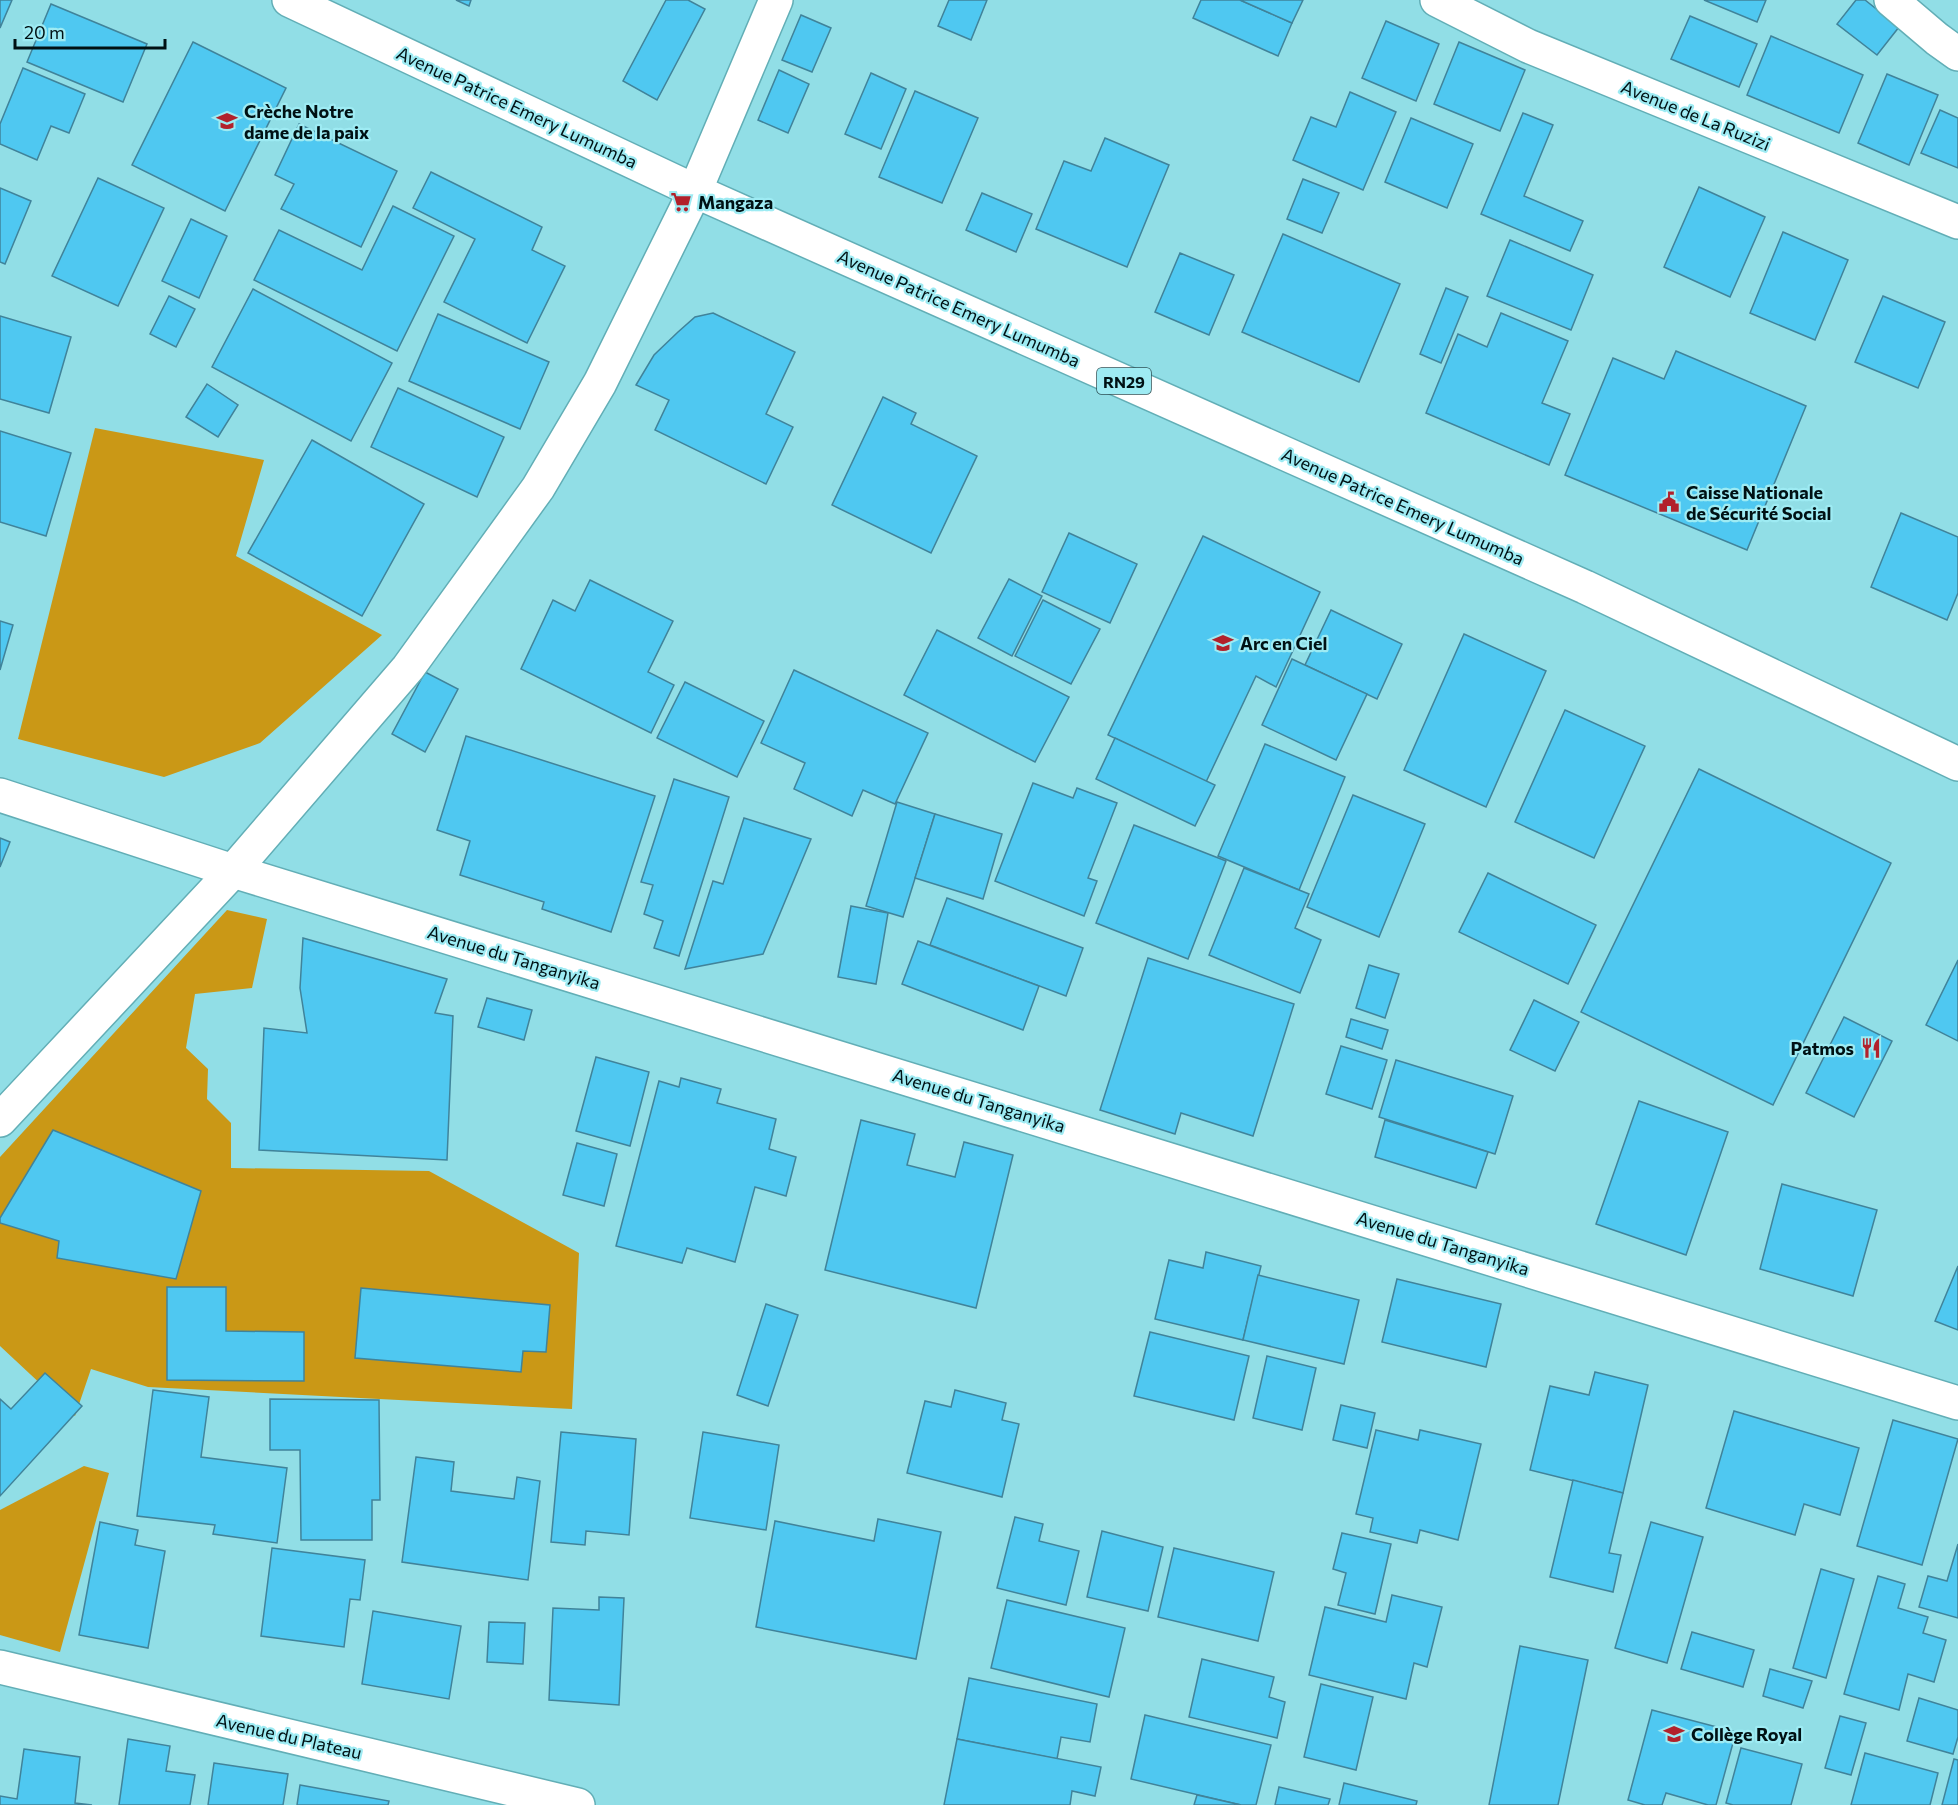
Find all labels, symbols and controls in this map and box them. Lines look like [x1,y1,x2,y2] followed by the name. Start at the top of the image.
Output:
[15,12,165,50] scale bar
[24,21,65,43] text: 20 m
[393,41,641,173] street label: Avenue Patrice Emery Lumumba
[1618,75,1774,155] street label: Avenue de La Ruzizi
[244,100,369,143] place label: Crèche Notre dame de la paix
[215,109,239,133] school or university icon: Crèche Notre dame de la paix
[669,190,693,214] supermarket icon: Mangaza
[698,191,773,213] place label: Mangaza
[834,244,1084,372] street label: Avenue Patrice Emery Lumumba
[1097,368,1151,394] road number: RN29
[1278,442,1528,570] street label: Avenue Patrice Emery Lumumba
[1686,481,1831,524] place label: Caisse Nationale de Sécurité Social
[1657,490,1681,514] public building icon: Caisse Nationale de Sécurité Social
[1211,631,1235,655] school or university icon: Arc en Ciel
[1240,632,1327,654] place label: Arc en Ciel
[425,920,603,994] street label: Avenue du Tanganyika
[1859,1036,1883,1060] restaurant icon: Patmos
[1791,1037,1854,1059] place label: Patmos
[890,1063,1068,1137] street label: Avenue du Tanganyika
[1354,1206,1532,1280] street label: Avenue du Tanganyika
[214,1709,364,1763] street label: Avenue du Plateau
[1662,1722,1686,1746] school or university icon: Collège Royal
[1691,1723,1802,1745] place label: Collège Royal

